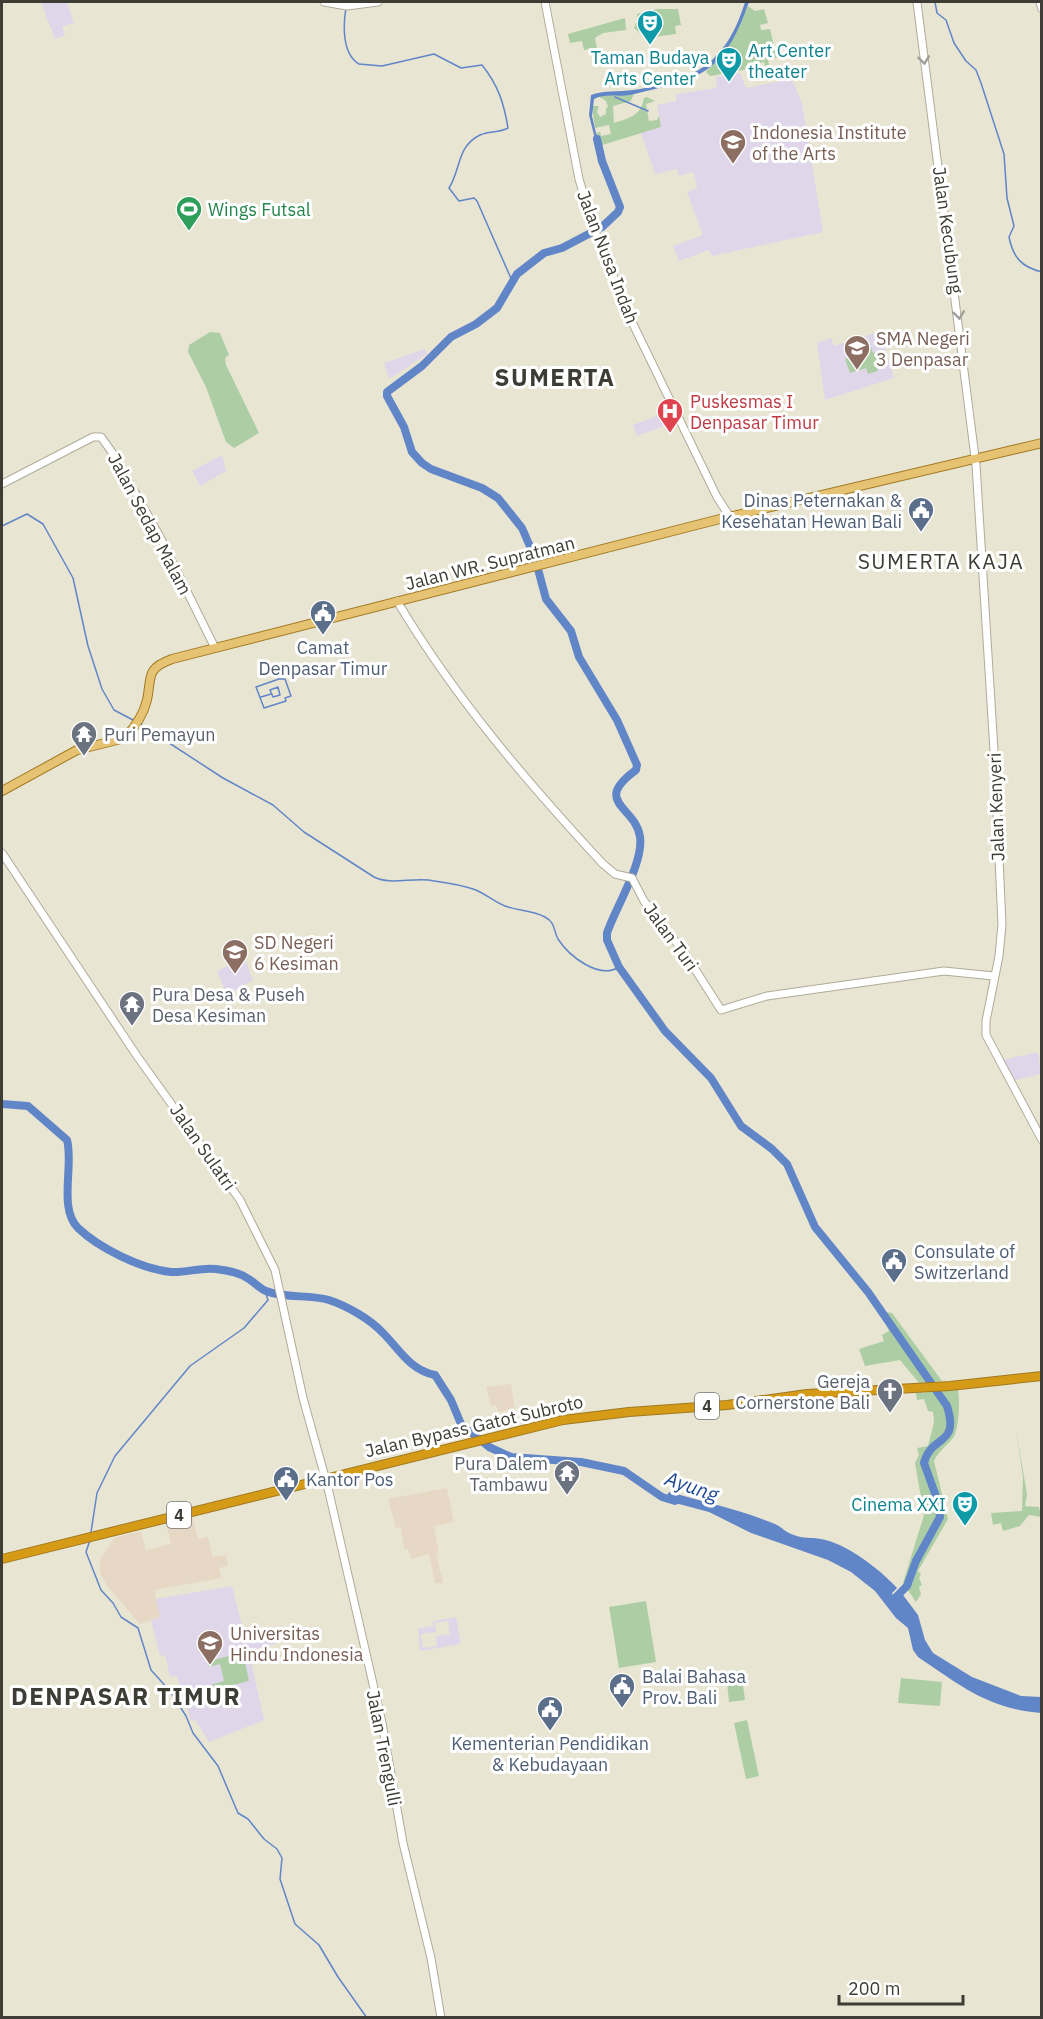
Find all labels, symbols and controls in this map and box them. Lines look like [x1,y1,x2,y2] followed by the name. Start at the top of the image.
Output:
[635,8,665,46] theatre icon: Taman Budaya Arts Center
[748,39,831,83] place label: Art Center theater
[714,45,744,83] theatre icon: Art Center theater
[591,46,710,90] place label: Taman Budaya Arts Center
[918,55,930,64] one-way arrow
[752,121,907,165] place label: Indonesia Institute of the Arts
[718,127,748,165] school or university icon: Indonesia Institute of the Arts
[928,165,968,296] street label: Jalan Kecubung
[572,187,644,327] street label: Jalan Nusa Indah
[174,194,204,232] sports icon: Wings Futsal
[208,198,311,221] place label: Wings Futsal
[952,311,965,320] one-way arrow
[876,327,970,371] place label: SMA Negeri 3 Denpasar
[842,333,872,371] school or university icon: SMA Negeri 3 Denpasar
[495,361,615,393] district label: SUMERTA
[690,390,819,434] place label: Puskesmas I Denpasar Timur
[655,396,685,434] hospital icon: Puskesmas I Denpasar Timur
[103,449,197,599] street label: Jalan Sedap Malam
[721,489,903,533] place label: Dinas Peternakan & Kesehatan Hewan Bali
[906,495,936,533] public building icon: Dinas Peternakan & Kesehatan Hewan Bali
[403,531,577,595] street label: Jalan WR. Supratman
[858,547,1024,575] district label: SUMERTA KAJA
[308,598,338,636] public building icon: Camat Denpasar Timur
[259,636,388,680] place label: Camat Denpasar Timur
[69,719,99,757] temple icon: Puri Pemayun
[104,723,216,746] place label: Puri Pemayun
[983,752,1009,862] street label: Jalan Kenyeri
[639,898,703,976] street label: Jalan Turi
[254,931,339,975] place label: SD Negeri 6 Kesiman
[220,937,250,975] school or university icon: SD Negeri 6 Kesiman
[152,983,305,1027] place label: Pura Desa & Puseh Desa Kesiman
[117,989,147,1027] temple icon: Pura Desa & Puseh Desa Kesiman
[165,1099,241,1195] street label: Jalan Sulatri
[914,1240,1015,1284] place label: Consulate of Switzerland
[879,1246,909,1284] public building icon: Consulate of Switzerland
[735,1370,870,1414] place label: Gereja Cornerstone Bali
[875,1376,905,1414] church icon: Gereja Cornerstone Bali
[363,1390,585,1462] street label: Jalan Bypass Gatot Subroto
[695,1393,719,1419] road number: 4
[454,1452,548,1496] place label: Pura Dalem Tambawu
[552,1458,582,1496] temple icon: Pura Dalem Tambawu
[271,1464,301,1502] public building icon: Kantor Pos
[661,1464,723,1508] water label: Ayung
[306,1468,394,1491] place label: Kantor Pos
[950,1489,980,1527] theatre icon: Cinema XXI
[851,1493,946,1516] place label: Cinema XXI
[167,1502,191,1528] road number: 4
[230,1622,364,1666] place label: Universitas Hindu Indonesia
[195,1628,225,1666] school or university icon: Universitas Hindu Indonesia
[642,1665,747,1709] place label: Balai Bahasa Prov. Bali
[607,1671,637,1709] public building icon: Balai Bahasa Prov. Bali
[11,1680,241,1712] district label: DENPASAR TIMUR
[361,1688,407,1808] street label: Jalan Trengulli
[535,1694,565,1732] public building icon: Kementerian Pendidikan & Kebudayaan
[451,1732,649,1776] place label: Kementerian Pendidikan & Kebudayaan
[839,1968,964,2006] scale bar
[848,1977,900,2000] text: 200 m

